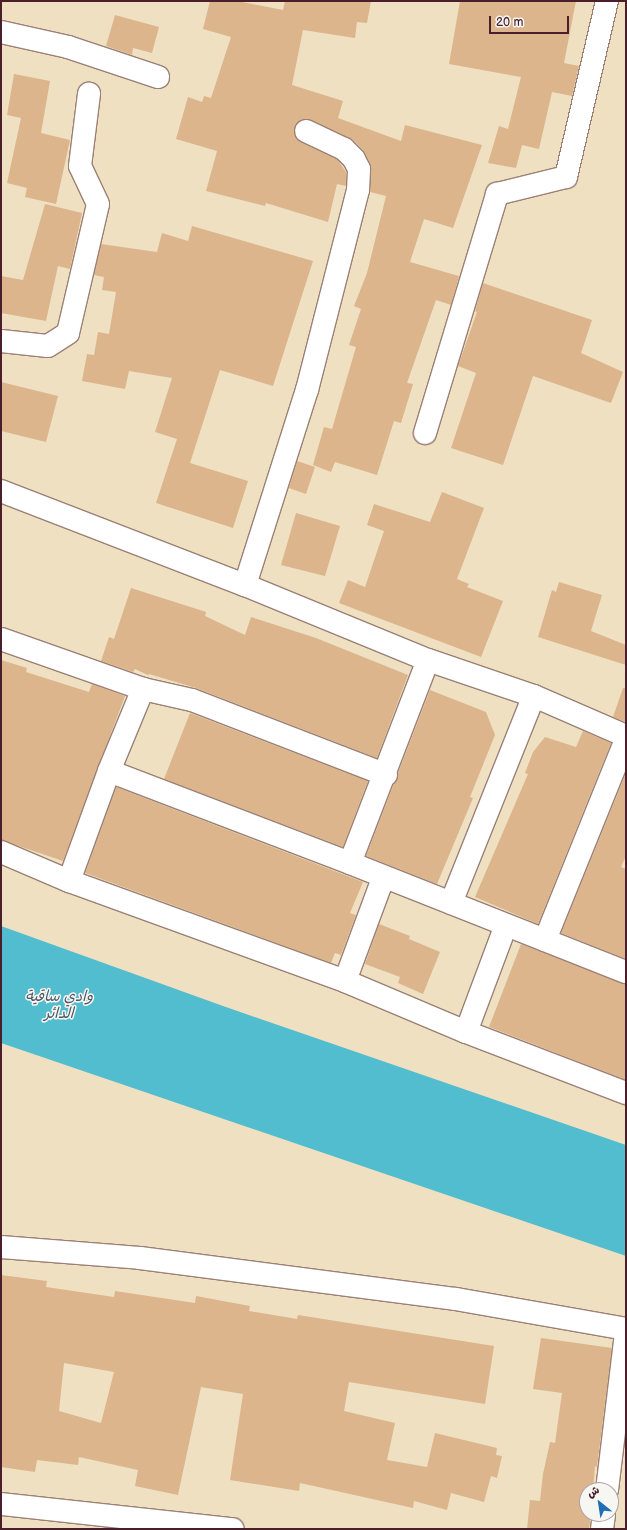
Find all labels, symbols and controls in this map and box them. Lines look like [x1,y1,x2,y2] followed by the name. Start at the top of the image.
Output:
[491,8,571,34] scale bar
[496,15,523,30] text: 20 m
[25,987,93,1022] water label: وادي ساقية الدائر
[579,1482,619,1522] north arrow
[585,1483,602,1501] text: ش

